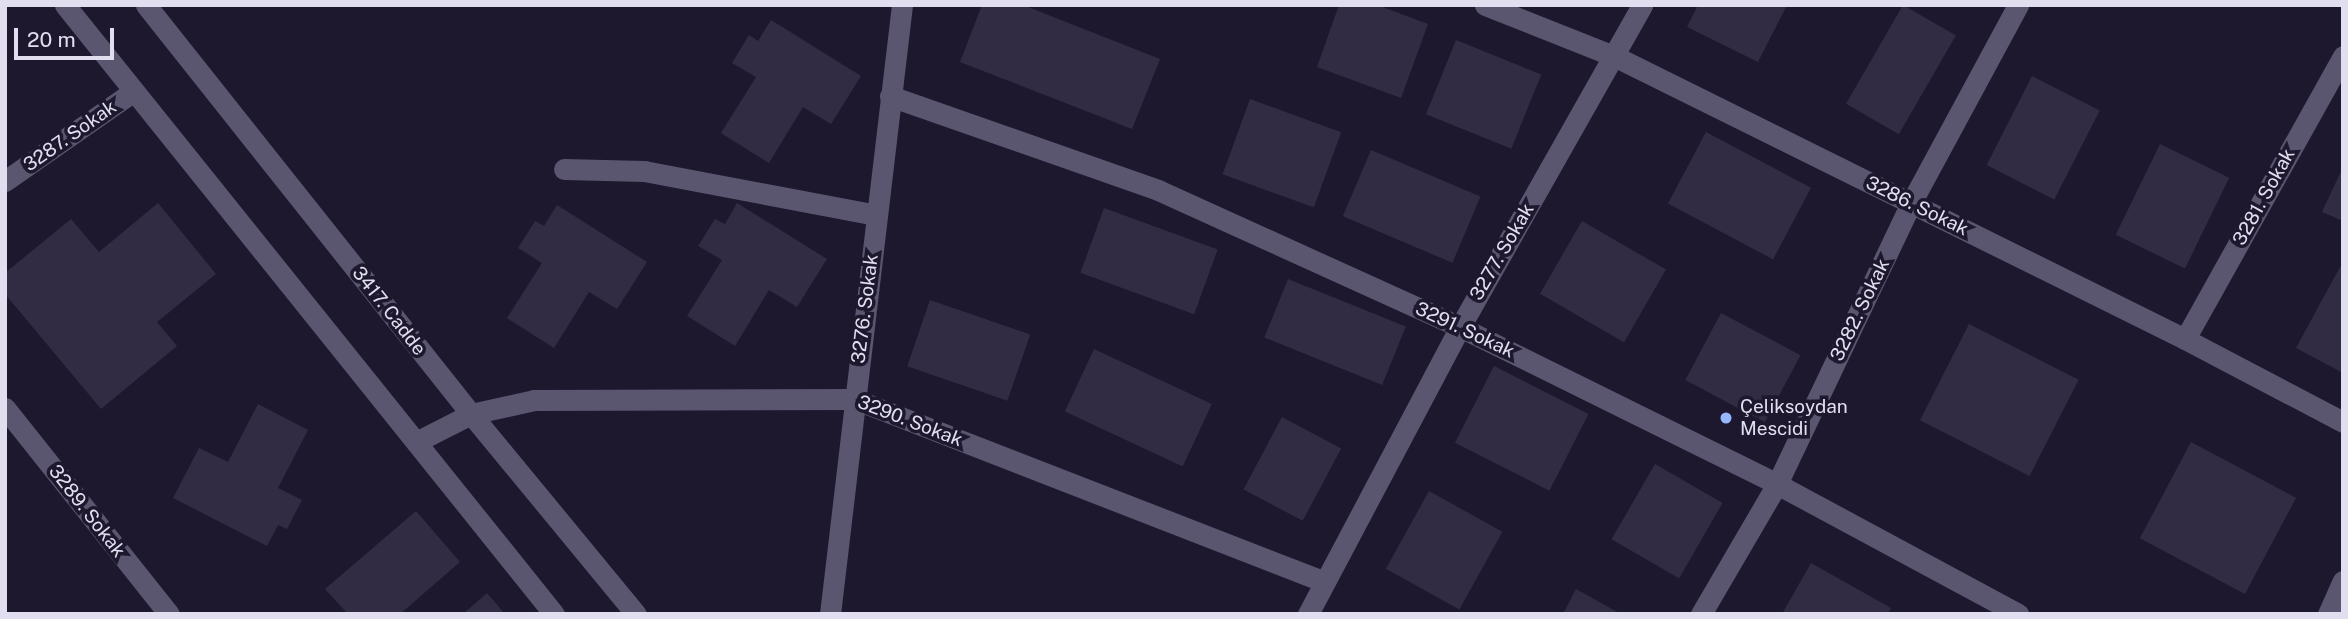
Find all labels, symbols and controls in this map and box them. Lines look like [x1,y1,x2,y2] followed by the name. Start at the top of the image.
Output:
[18,14,117,58] scale bar
[27,27,76,52] text: 20 m
[19,96,121,176] street label: 3287. Sokak
[2228,145,2300,249] street label: 3281. Sokak
[1862,171,1972,241] street label: 3286. Sokak
[1465,200,1539,304] street label: 3277. Sokak
[847,253,883,365] street label: 3276. Sokak
[1825,255,1895,365] street label: 3282. Sokak
[347,262,431,360] street label: 3417. Cadde
[1412,297,1518,363] street label: 3291. Sokak
[854,391,966,451] street label: 3290. Sokak
[1740,396,1848,440] place label: Çeliksoydan Mescidi
[1718,410,1734,426] marker: Çeliksoydan Mescidi
[44,460,130,562] street label: 3289. Sokak

